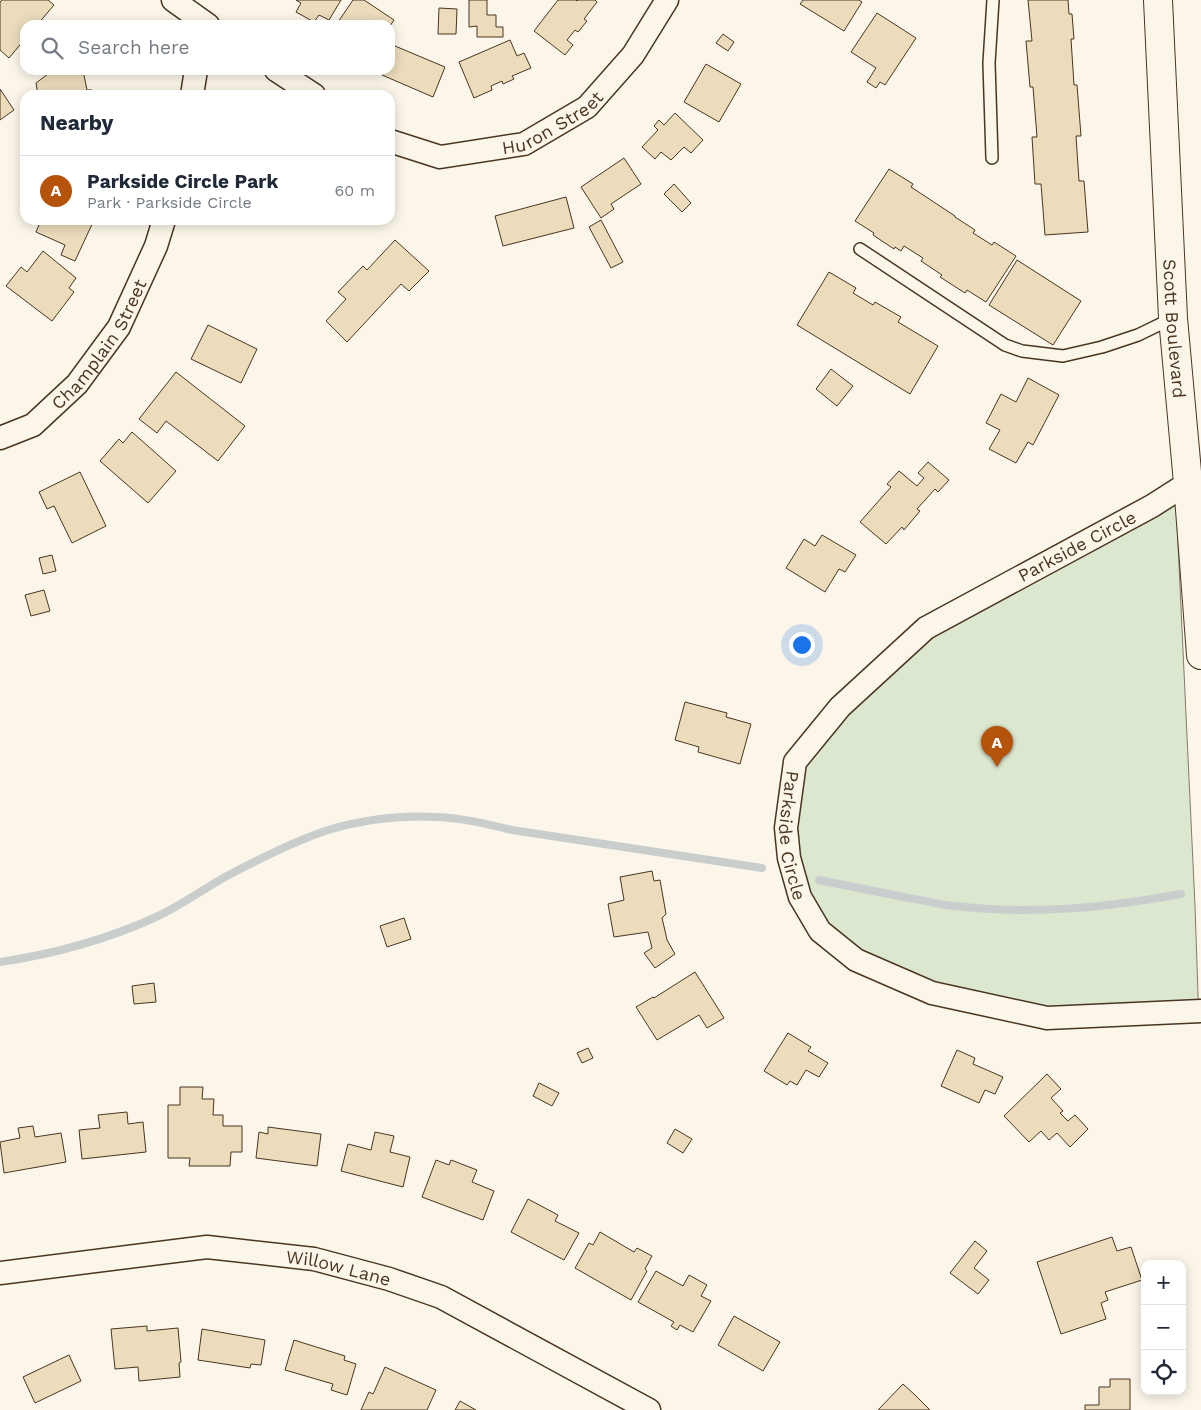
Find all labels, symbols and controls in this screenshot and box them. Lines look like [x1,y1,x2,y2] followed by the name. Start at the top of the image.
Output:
[20,20,395,75] search box
[38,34,66,62] icon: search
[78,36,189,59] text: Search here
[500,86,607,158] street label: Huron Street
[40,110,113,135] text: Nearby
[87,170,278,193] text: Parkside Circle Park
[51,181,61,200] text: A
[335,181,375,200] text: 60 m
[87,193,252,212] text: Park · Parkside Circle
[1160,259,1191,399] street label: Scott Boulevard
[47,275,150,413] street label: Champlain Street
[1014,506,1140,586] street label: Parkside Circle
[789,632,815,658] your location
[981,726,1013,767] pin: A
[775,770,811,903] street label: Parkside Circle
[285,1245,393,1290] street label: Willow Lane
[1141,1260,1186,1395] map controls
[1141,1260,1186,1305] button: +
[1141,1305,1186,1350] button: −
[1141,1350,1186,1395] button: locate

